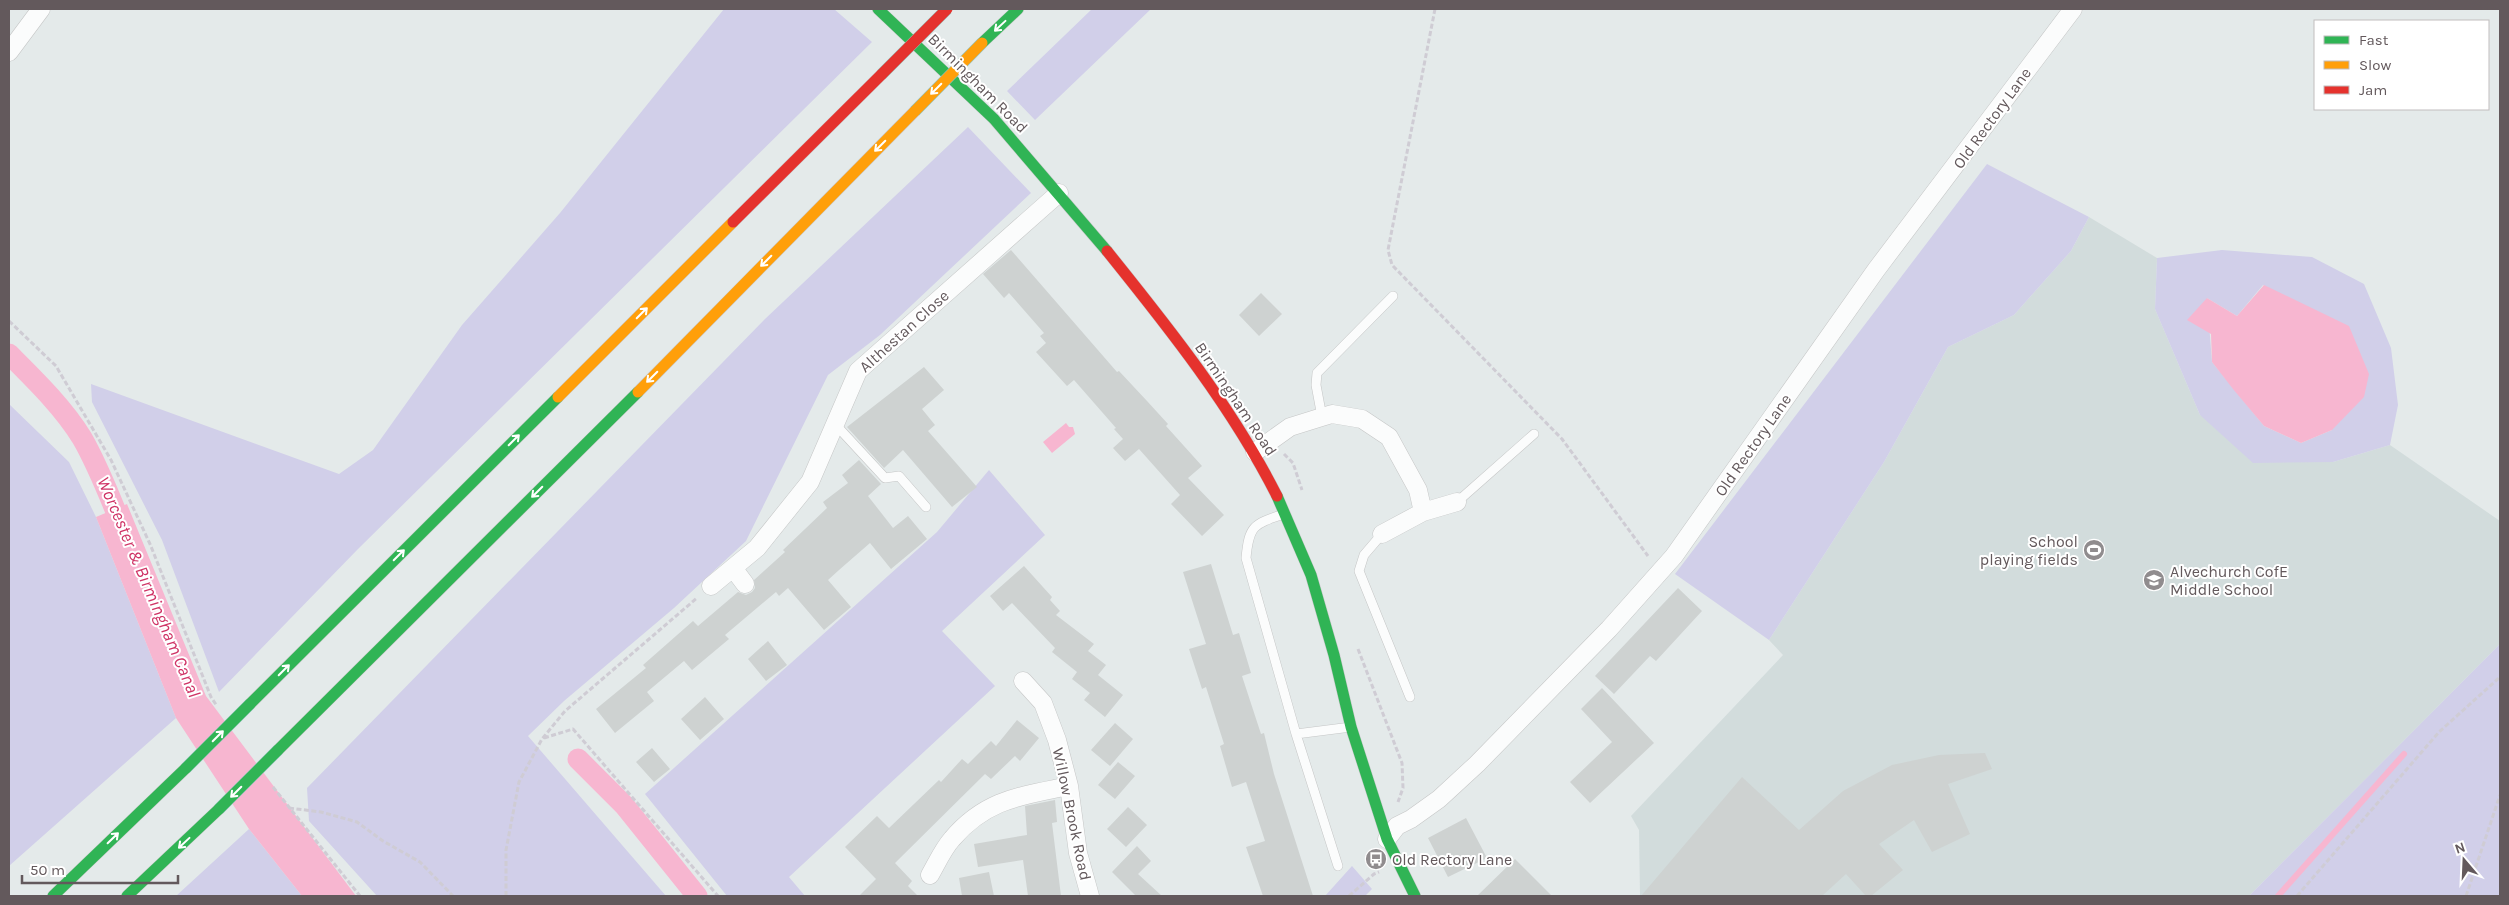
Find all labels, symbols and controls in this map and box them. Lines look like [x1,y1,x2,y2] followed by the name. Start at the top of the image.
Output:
[994,20,1007,32] one-way arrow
[2314,20,2489,110] legend
[924,29,1032,137] street label: Birmingham Road
[2359,31,2389,49] text: Fast
[2359,56,2391,74] text: Slow
[1949,64,2035,172] street label: Old Rectory Lane
[2359,81,2387,99] text: Jam
[930,83,942,96] one-way arrow
[874,139,886,152] one-way arrow
[760,255,772,268] one-way arrow
[855,286,953,376] street label: Althestan Close
[636,307,648,319] one-way arrow
[1191,339,1281,459] street label: Birmingham Road
[646,371,658,384] one-way arrow
[1711,390,1795,500] street label: Old Rectory Lane
[508,434,521,446] one-way arrow
[92,473,206,701] water label: Worcester & Birmingham Canal
[531,486,544,498] one-way arrow
[1980,532,2078,569] place label: School playing fields
[2082,538,2106,562] sports icon: School playing fields
[393,549,406,561] one-way arrow
[2170,562,2288,599] place label: Alvechurch CofE Middle School
[2142,568,2166,592] school or university icon: Alvechurch CofE Middle School
[278,663,290,676] one-way arrow
[212,730,224,742] one-way arrow
[1049,746,1095,882] street label: Willow Brook Road
[230,786,242,798] one-way arrow
[107,832,120,844] one-way arrow
[2439,835,2489,885] north arrow
[177,837,190,849] one-way arrow
[2452,839,2467,858] text: N
[1364,847,1388,871] bus stop icon: Old Rectory Lane
[1392,850,1512,869] place label: Old Rectory Lane
[22,852,179,884] scale bar
[30,861,65,879] text: 50 m

